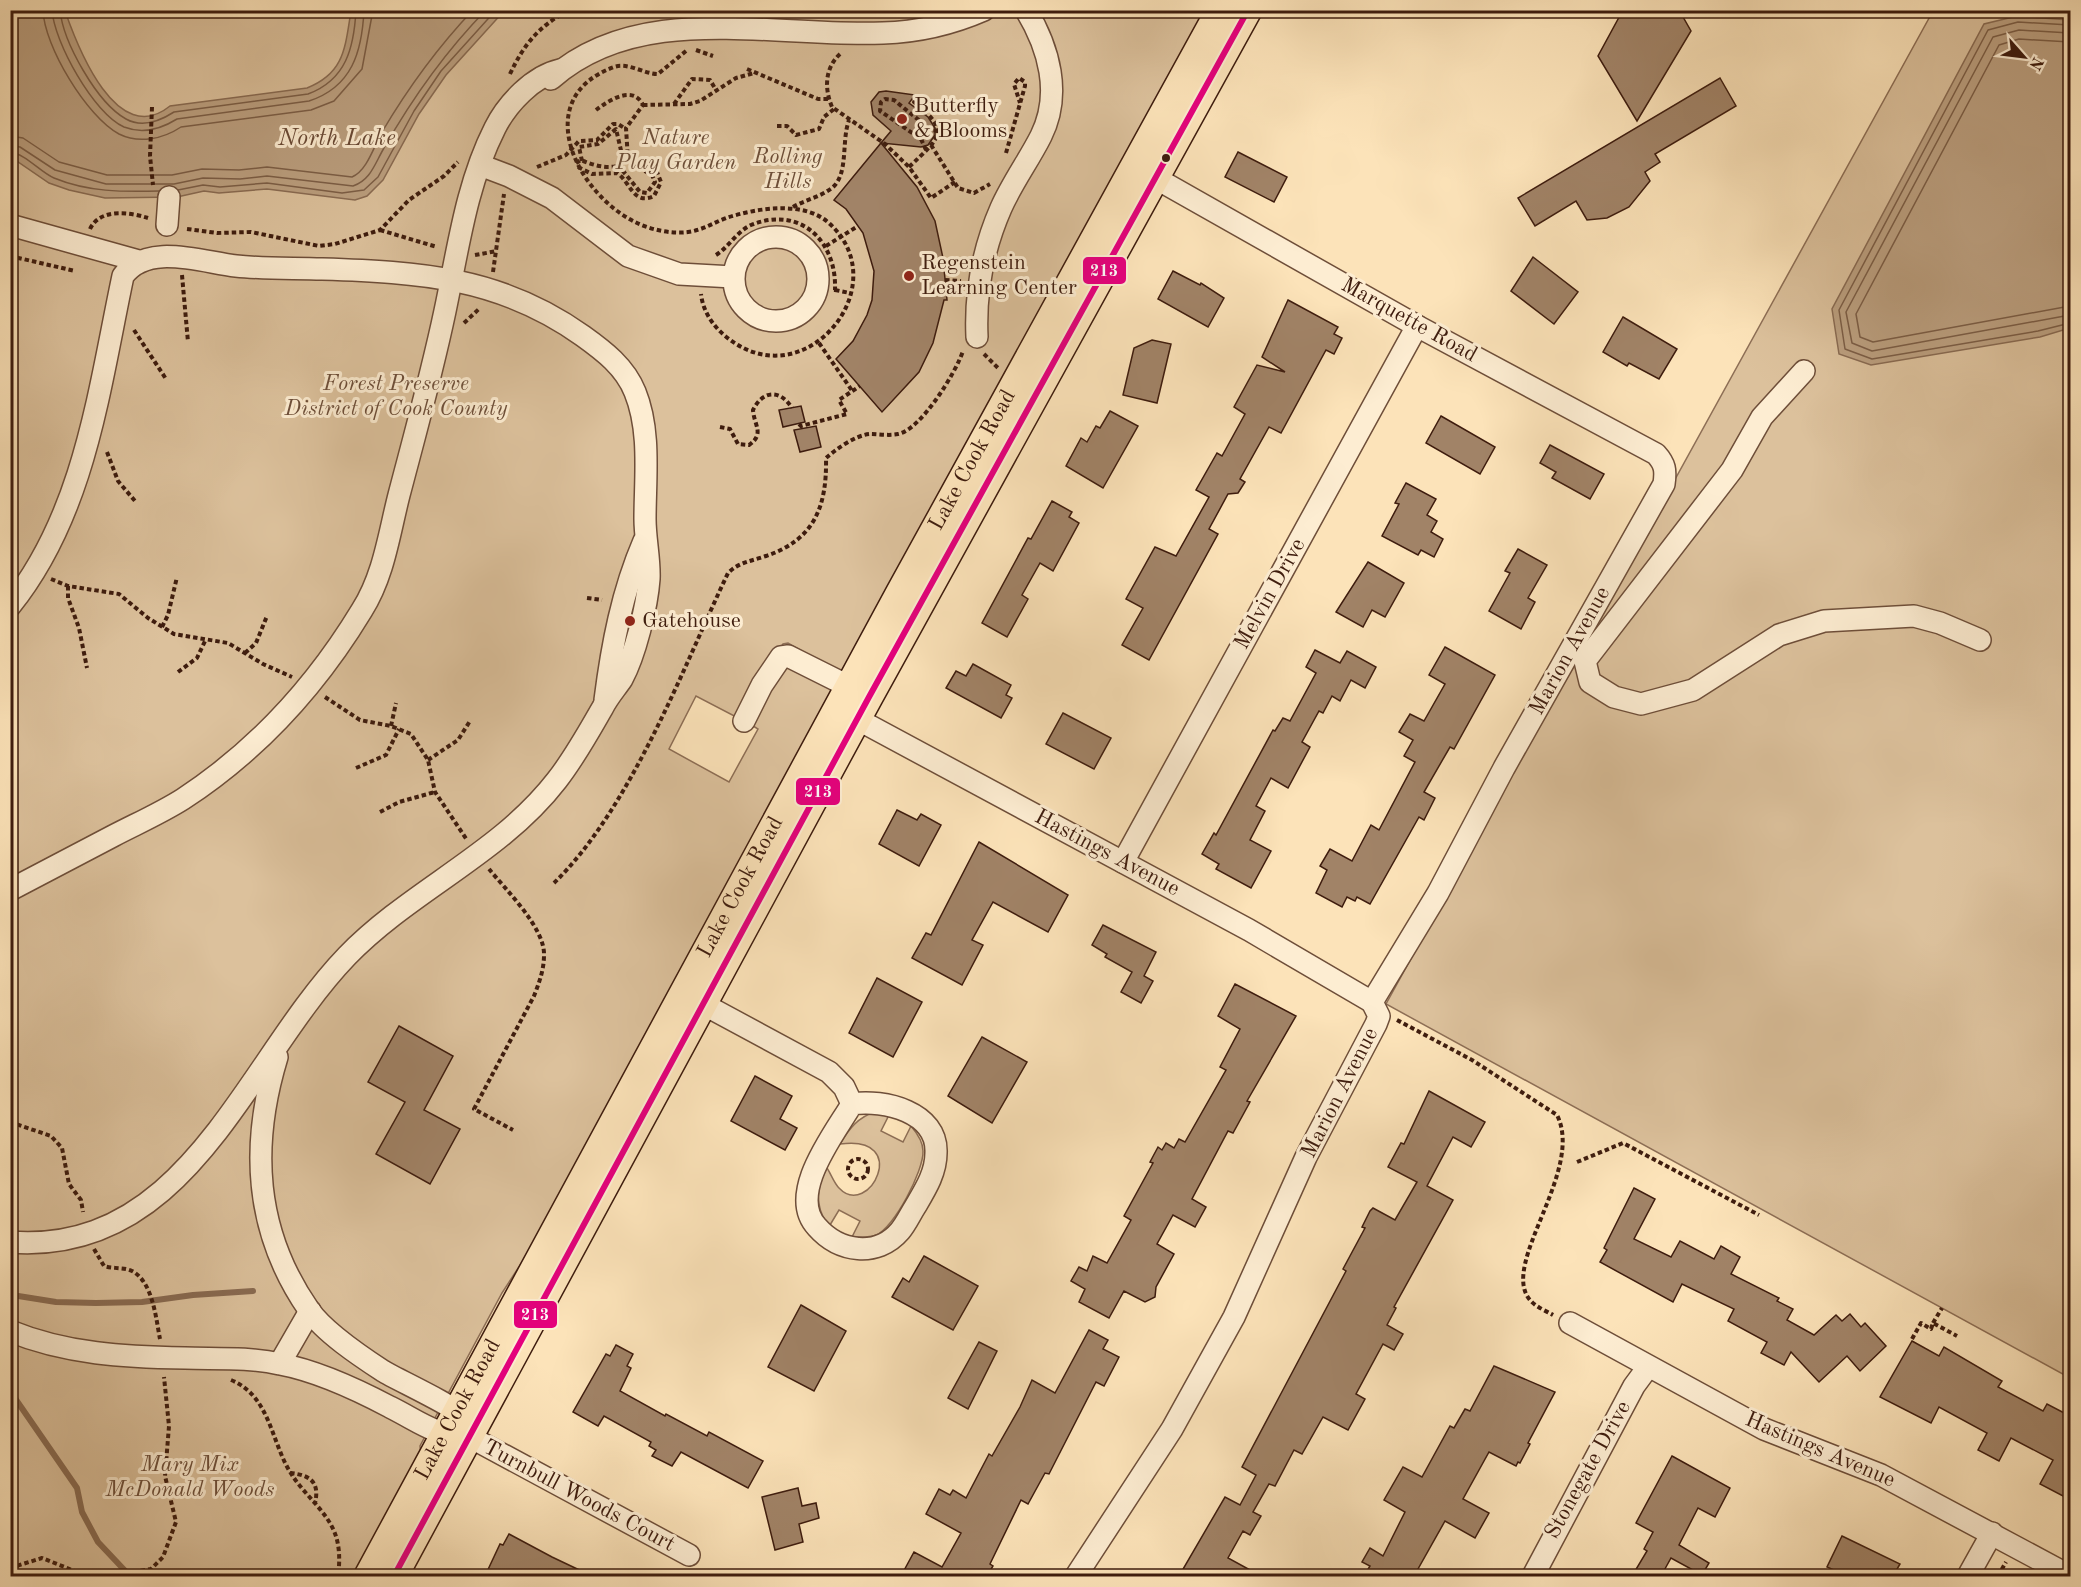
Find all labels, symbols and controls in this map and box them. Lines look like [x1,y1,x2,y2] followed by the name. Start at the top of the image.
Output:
[1994,27,2054,87] north arrow
[2025,54,2045,73] text: N
[914,95,1007,142] place label: Butterfly & Blooms
[895,112,909,126] marker: Butterfly & Blooms
[277,127,396,151] water label: North Lake
[615,127,737,174] park label: Nature Play Garden
[752,146,823,193] park label: Rolling Hills
[1160,152,1172,164] unlabelled marker
[921,252,1077,299] place label: Regenstein Learning Center
[1082,256,1127,285] line badge: 213
[1090,264,1118,280] text: 213
[902,269,916,283] marker: Regenstein Learning Center
[1337,274,1481,366] street label: Marquette Road
[283,373,508,420] park label: Forest Preserve District of Cook County
[925,386,1020,534] street label: Lake Cook Road
[1231,535,1309,653] street label: Melvin Drive
[1526,583,1614,719] street label: Marion Avenue
[642,610,741,632] place label: Gatehouse
[623,614,637,628] marker: Gatehouse
[795,777,841,806] line badge: 213
[804,785,832,801] text: 213
[1031,806,1183,900] street label: Hastings Avenue
[694,813,787,961] street label: Lake Cook Road
[1298,1024,1382,1162] street label: Marion Avenue
[513,1300,558,1329] line badge: 213
[521,1308,549,1324] text: 213
[411,1336,505,1484] street label: Lake Cook Road
[1541,1397,1635,1543] street label: Stonegate Drive
[1742,1408,1898,1492] street label: Hastings Avenue
[479,1436,679,1556] street label: Turnbull Woods Court
[104,1454,275,1501] park label: Mary Mix McDonald Woods

